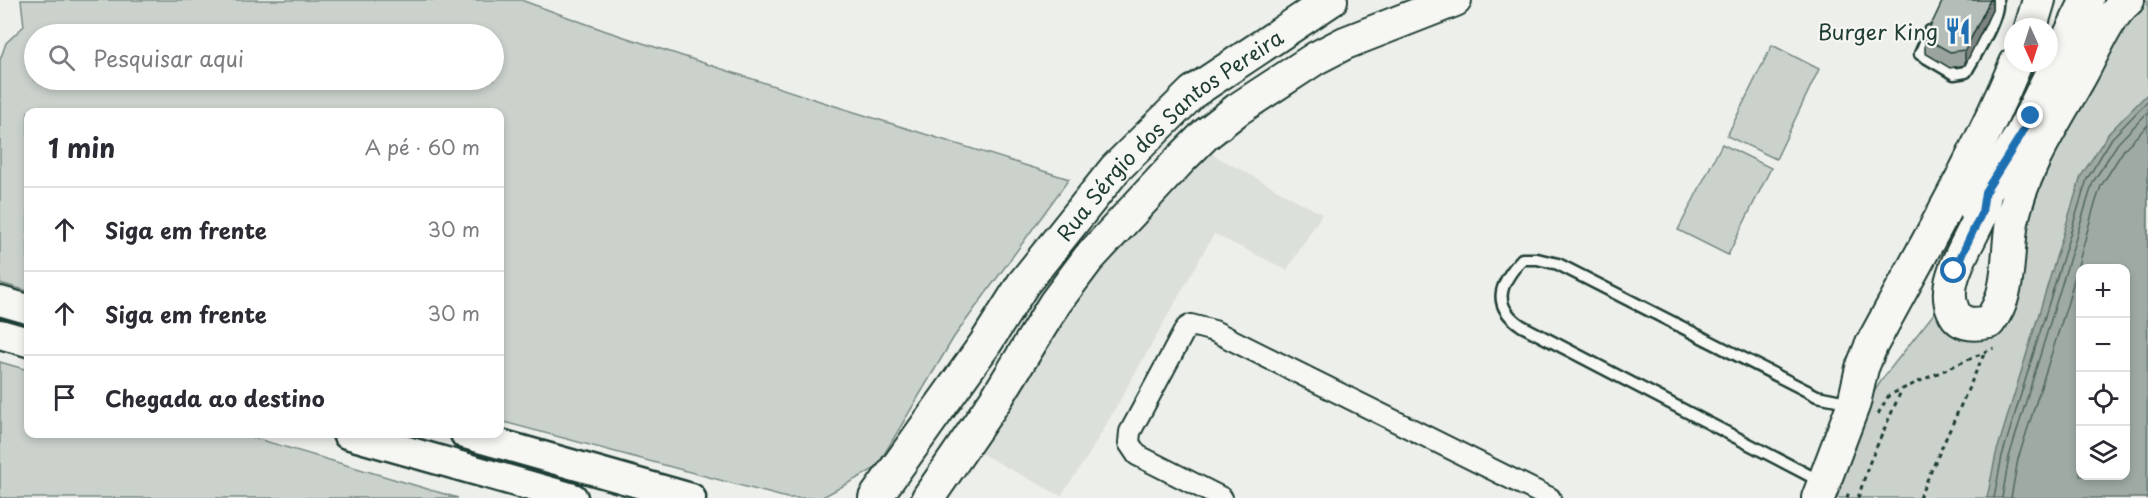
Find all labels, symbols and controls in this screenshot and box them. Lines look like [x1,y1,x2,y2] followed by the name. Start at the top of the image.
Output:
[1818,15,1938,47] place label: Burger King
[1943,16,1973,46] restaurant icon: Burger King
[2004,18,2058,72] north arrow
[1048,20,1290,247] street label: Rua Sérgio dos Santos Pereira
[24,24,504,90] search box
[45,41,78,74] icon: search
[93,41,244,74] text: Pesquisar aqui
[2017,102,2043,128] route end
[48,128,115,167] text: 1 min
[365,132,480,162] text: A pé · 60 m
[48,213,81,246] icon: ahead
[105,213,267,246] text: Siga em frente
[427,214,480,244] text: 30 m
[1940,257,1966,283] route start
[2076,264,2130,480] map controls
[2076,264,2130,318] button: +
[48,297,81,330] icon: ahead
[105,297,267,330] text: Siga em frente
[427,298,480,328] text: 30 m
[2076,318,2130,372] button: −
[2076,372,2130,426] button: locate
[48,381,81,414] icon: arrive
[105,381,325,414] text: Chegada ao destino
[2076,426,2130,480] button: layers

